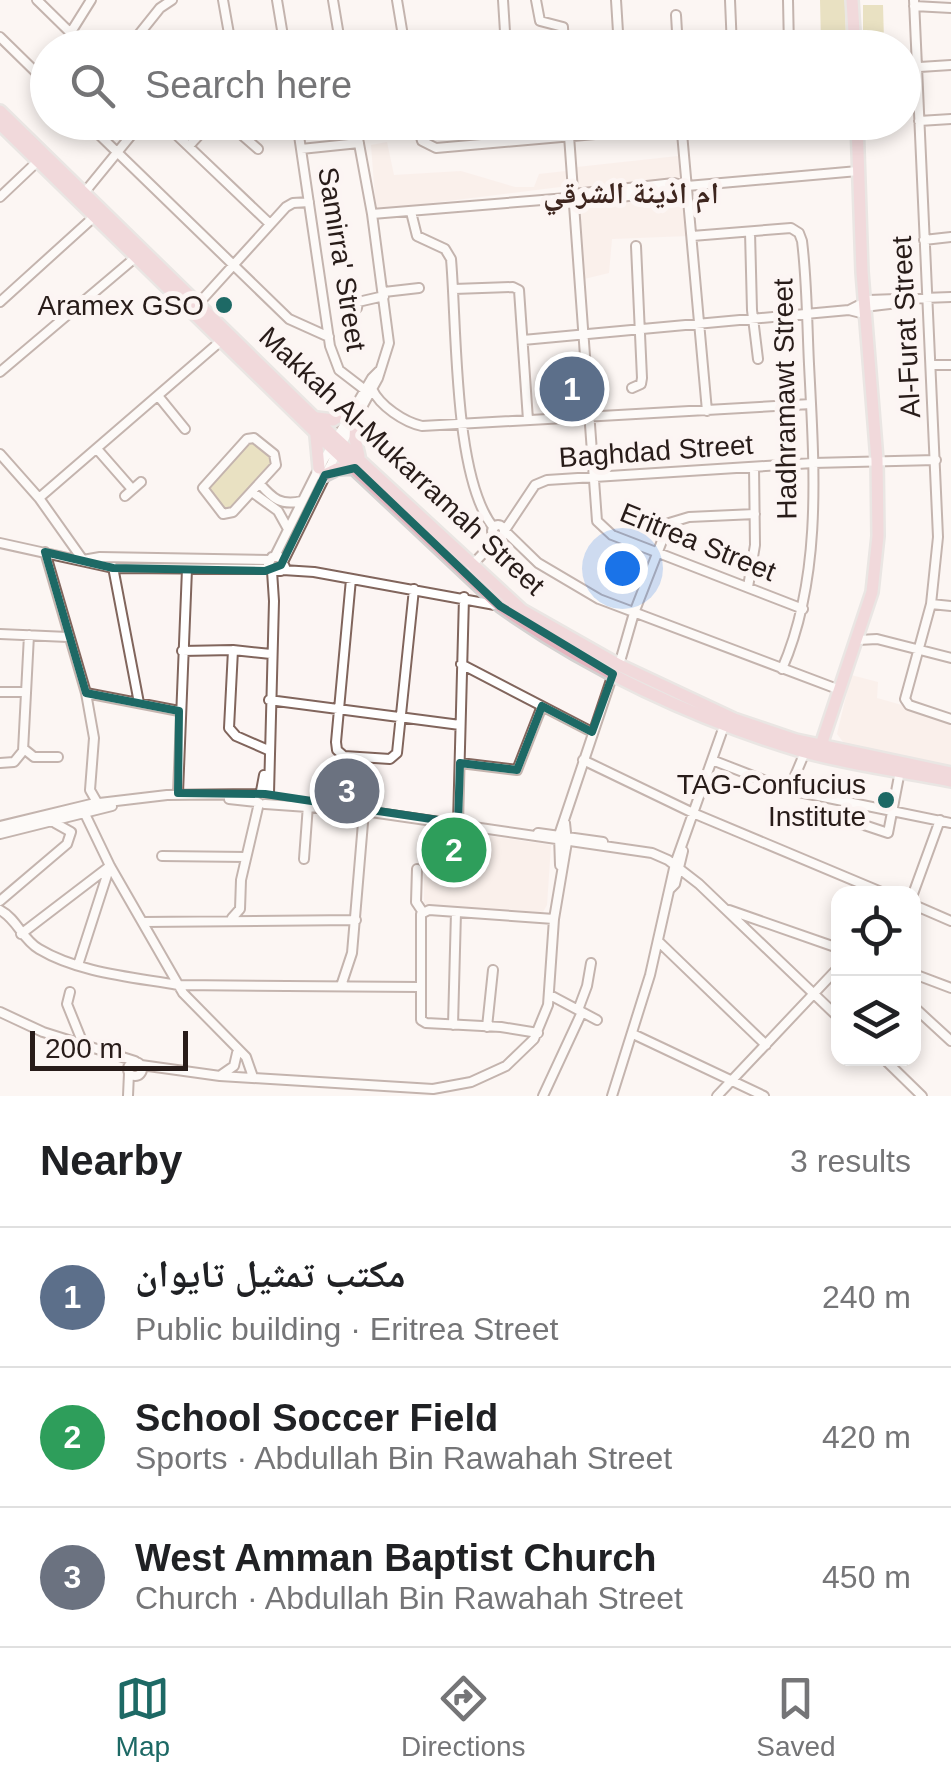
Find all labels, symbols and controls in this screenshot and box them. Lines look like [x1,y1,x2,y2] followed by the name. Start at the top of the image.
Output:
[30,30,921,140] search box
[65,58,120,113] icon: search
[145,64,352,106] text: Search here
[312,165,372,353] street label: Samirra' Street
[543,176,719,216] district label: ام اذينة الشرقي
[886,235,926,419] street label: Al-Furat Street
[767,278,803,520] street label: Hadhramawt Street
[38,290,204,321] place label: Aramex GSO
[213,294,235,316] marker: Aramex GSO
[253,321,551,601] street label: Makkah Al-Mukarramah Street
[540,352,604,426] pin: 1
[558,429,754,473] street label: Baghdad Street
[616,497,780,587] street label: Eritrea Street
[597,543,648,594] your location
[314,754,380,828] pin: 3
[677,769,866,832] place label: TAG-Confucius Institute
[875,789,897,811] marker: TAG-Confucius Institute
[422,812,486,888] pin: 2
[831,886,921,1066] map controls
[831,886,921,976] button: locate
[831,976,921,1066] button: layers
[30,1026,188,1070] scale bar
[45,1033,123,1064] text: 200 m
[40,1137,182,1184] text: Nearby
[790,1143,911,1179] text: 3 results
[135,1253,405,1295] text: مكتب تمثيل تايوان
[64,1279,81,1315] text: 1
[822,1279,911,1315] text: 240 m
[135,1311,558,1347] text: Public building · Eritrea Street
[135,1397,498,1439] text: School Soccer Field
[64,1419,81,1455] text: 2
[822,1419,911,1455] text: 420 m
[135,1440,672,1476] text: Sports · Abdullah Bin Rawahah Street
[135,1537,657,1579] text: West Amman Baptist Church
[64,1559,81,1595] text: 3
[822,1559,911,1595] text: 450 m
[135,1580,683,1616] text: Church · Abdullah Bin Rawahah Street
[115,1671,170,1763] tab: Map
[401,1671,526,1763] tab: Directions
[756,1671,836,1763] tab: Saved

